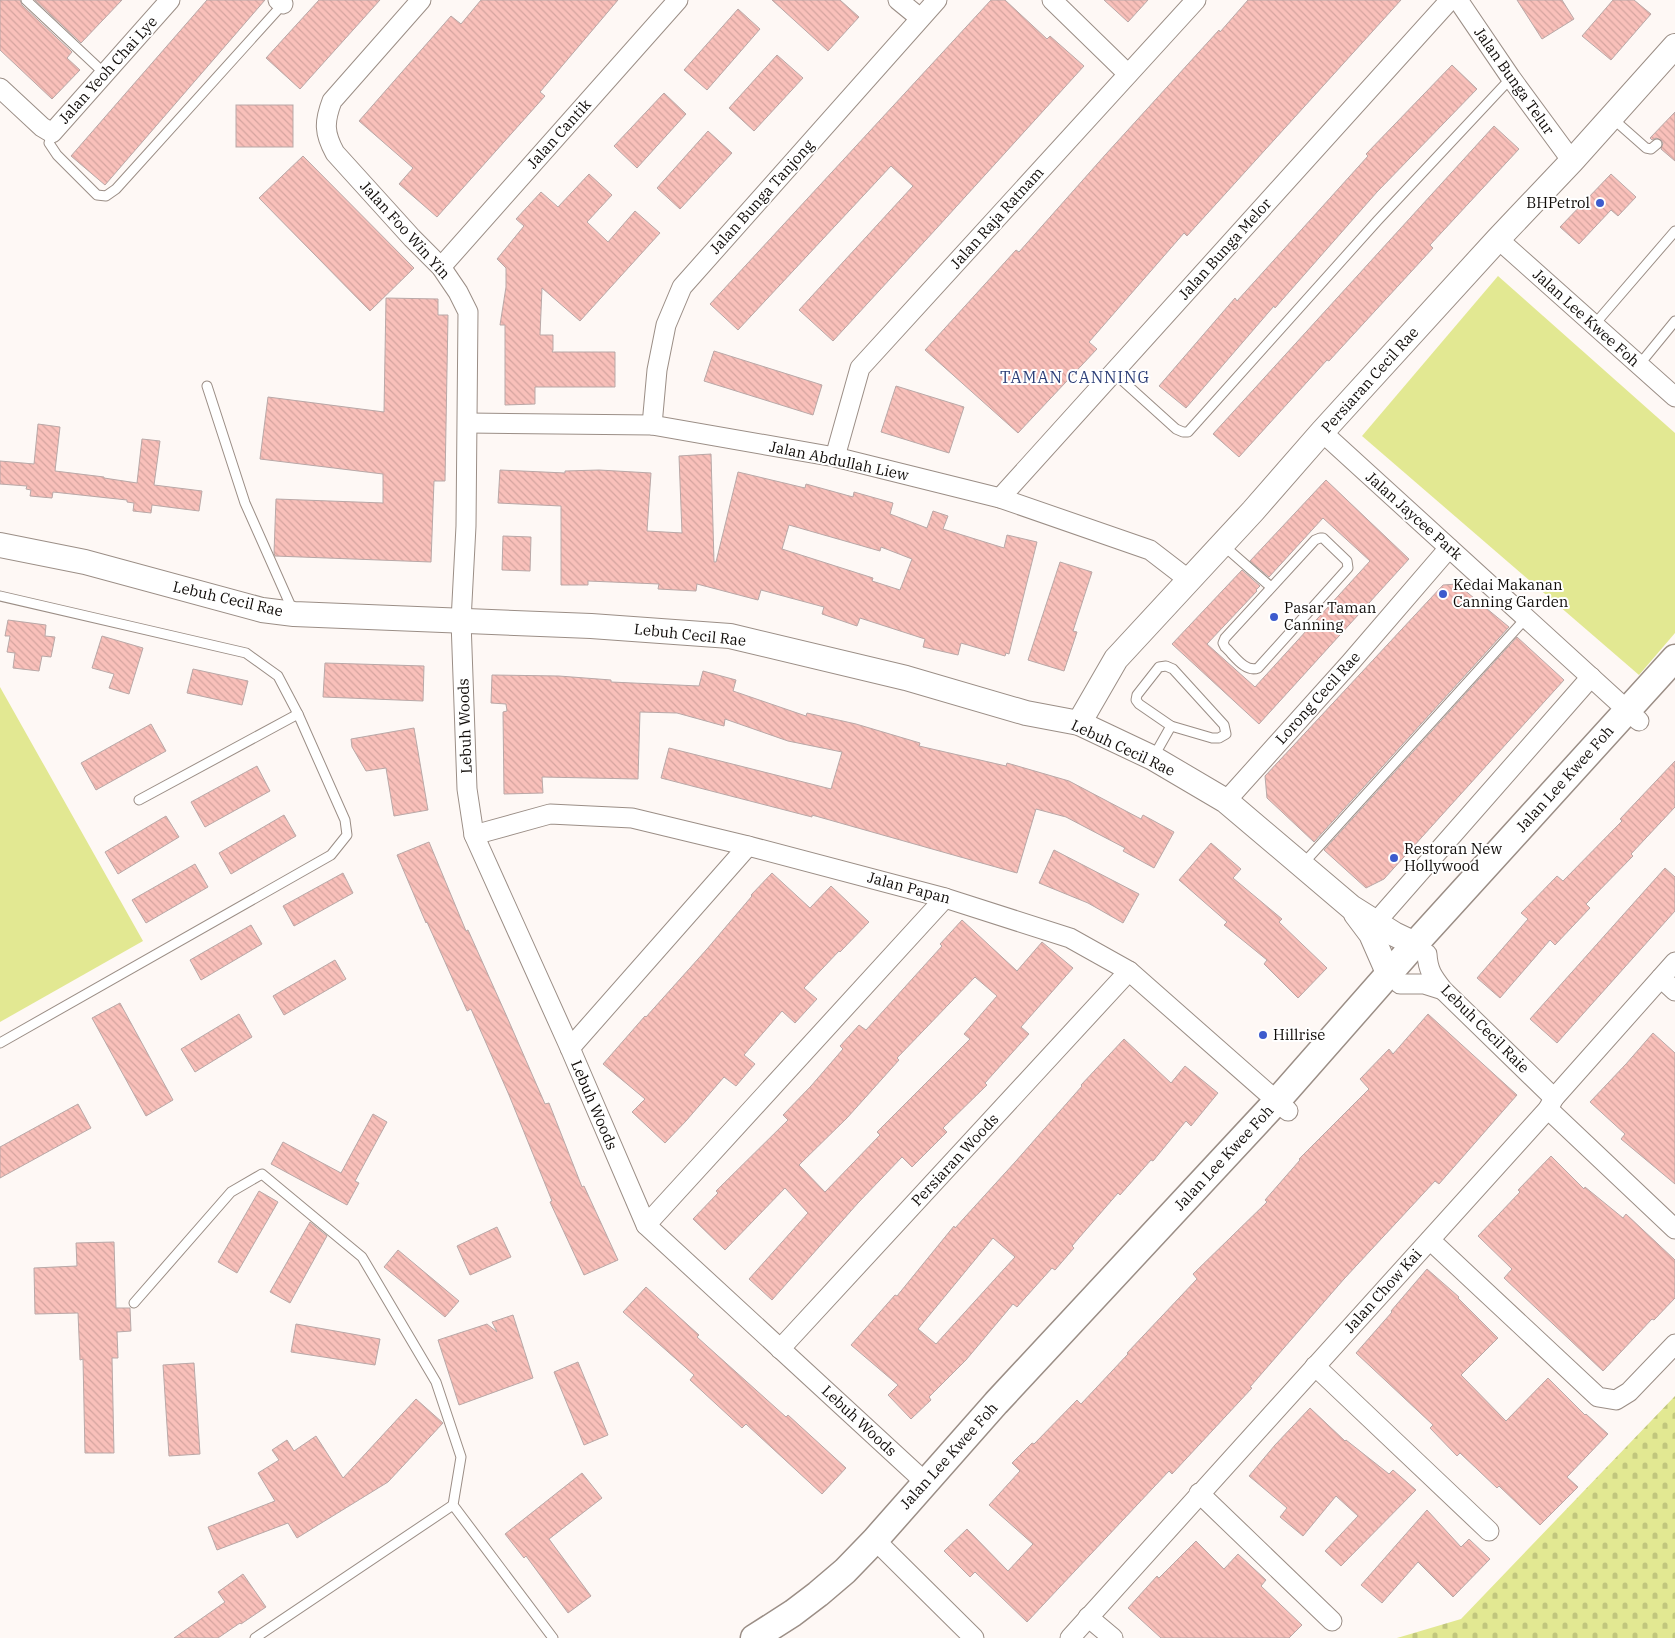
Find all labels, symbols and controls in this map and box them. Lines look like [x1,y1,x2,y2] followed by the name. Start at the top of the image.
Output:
[54,12,161,127] street label: Jalan Yeoh Chai Lye
[1470,23,1559,138] street label: Jalan Bunga Telur
[523,95,595,172] street label: Jalan Cantik
[705,136,818,258] street label: Jalan Bunga Tanjong
[946,163,1047,273] street label: Jalan Raja Ratnam
[356,177,455,283] street label: Jalan Foo Win Yin
[1526,193,1590,212] place label: BHPetrol
[1174,194,1275,303] street label: Jalan Bunga Melor
[1594,197,1606,209] marker: BHPetrol
[1529,265,1644,371] street label: Jalan Lee Kwee Foh
[1317,323,1422,437] street label: Persiaran Cecil Rae
[1000,367,1150,387] district label: TAMAN CANNING
[768,436,911,485] street label: Jalan Abdullah Liew
[1362,467,1467,564] street label: Jalan Jaycee Park
[1453,575,1569,611] place label: Kedai Makanan Canning Garden
[171,577,285,620] street label: Lebuh Cecil Rae
[1437,588,1449,600] marker: Kedai Makanan Canning Garden
[1284,598,1377,634] place label: Pasar Taman Canning
[1268,611,1280,623] marker: Pasar Taman Canning
[633,619,747,650] street label: Lebuh Cecil Rae
[1271,647,1364,748] street label: Lorong Cecil Rae
[453,678,476,774] street label: Lebuh Woods
[1068,715,1178,780] street label: Lebuh Cecil Rae
[1512,721,1618,836] street label: Jalan Lee Kwee Foh
[1404,839,1502,875] place label: Restoran New Hollywood
[1388,852,1400,864] marker: Restoran New Hollywood
[866,867,953,908] street label: Jalan Papan
[1437,981,1533,1077] street label: Lebuh Cecil Raie
[1273,1025,1325,1044] place label: Hillrise
[1257,1029,1269,1041] marker: Hillrise
[567,1057,622,1152] street label: Lebuh Woods
[1170,1101,1277,1214] street label: Jalan Lee Kwee Foh
[907,1110,1002,1210] street label: Persiaran Woods
[1340,1244,1426,1337] street label: Jalan Chow Kai
[818,1381,901,1460] street label: Lebuh Woods
[896,1398,1002,1513] street label: Jalan Lee Kwee Foh

